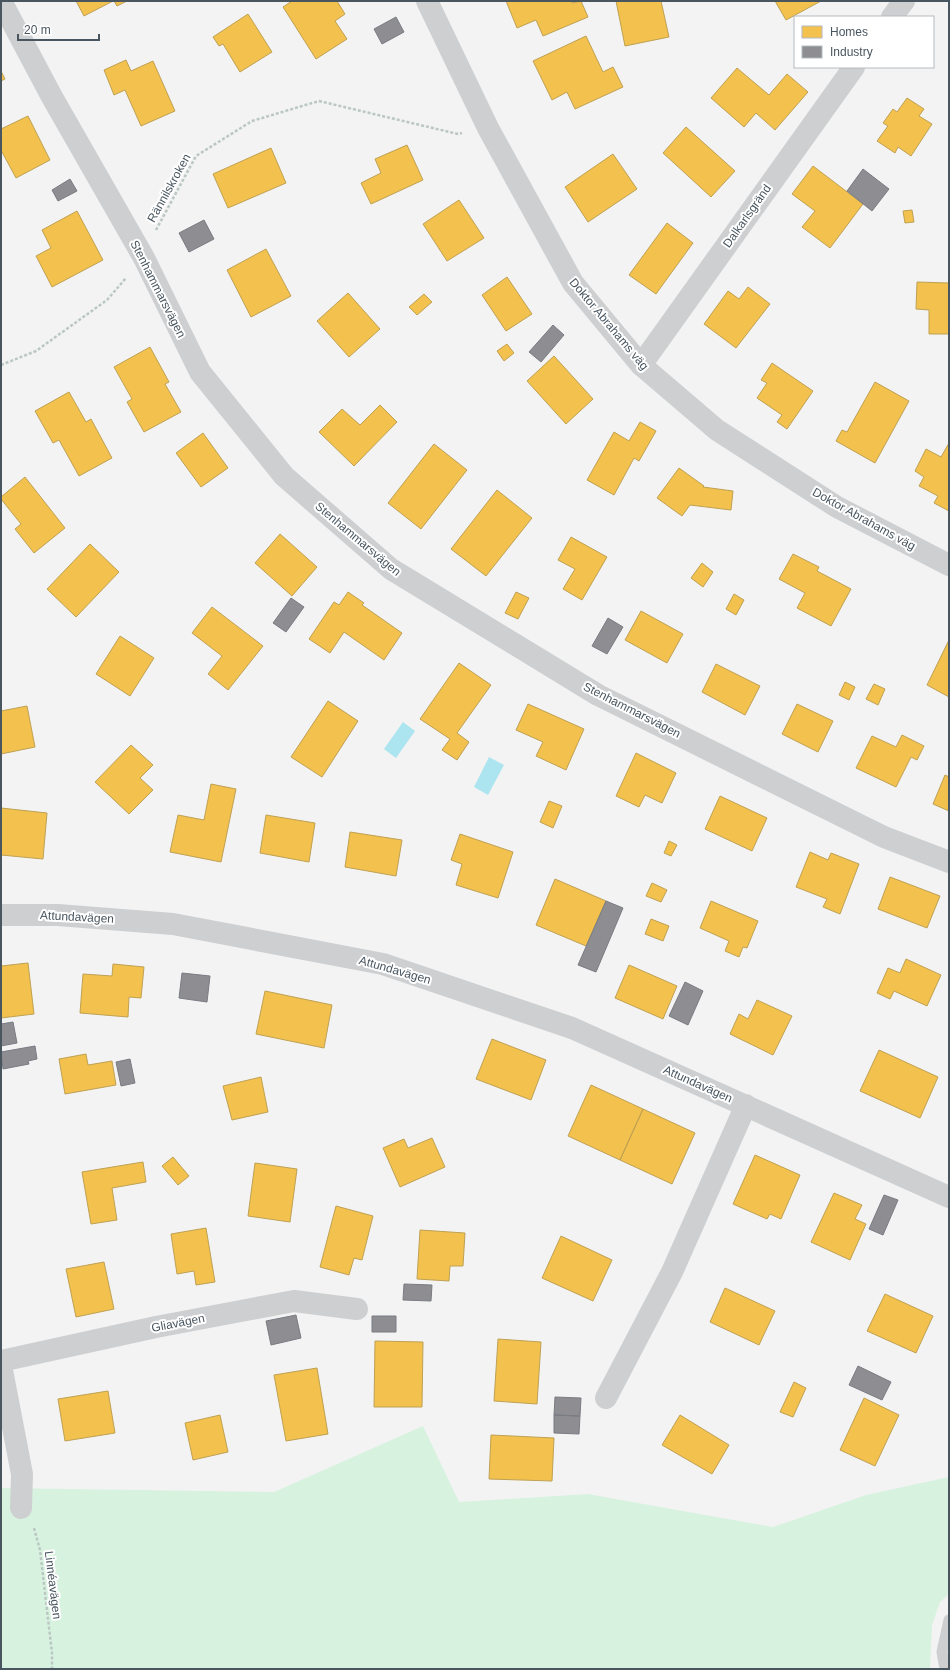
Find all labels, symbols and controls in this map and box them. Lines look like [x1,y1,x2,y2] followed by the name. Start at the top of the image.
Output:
[18,16,99,42] scale bar
[794,16,934,68] legend
[24,23,51,37] text: 20 m
[830,25,868,39] text: Homes
[830,45,873,59] text: Industry
[144,151,194,225] street label: Rännilskroken
[720,182,774,250] street label: Dalkarlsgränd
[127,238,189,340] street label: Stenhammarsvägen
[567,275,651,373] street label: Doktor Abrahams väg
[810,485,918,553] street label: Doktor Abrahams väg
[312,499,404,579] street label: Stenhammarsvägen
[581,679,683,741] street label: Stenhammarsvägen
[40,908,114,926] street label: Attundavägen
[357,953,433,987] street label: Attundavägen
[661,1063,735,1105] street label: Attundavägen
[150,1311,206,1335] street label: Gliavägen
[42,1550,64,1620] street label: Linnéavägen

